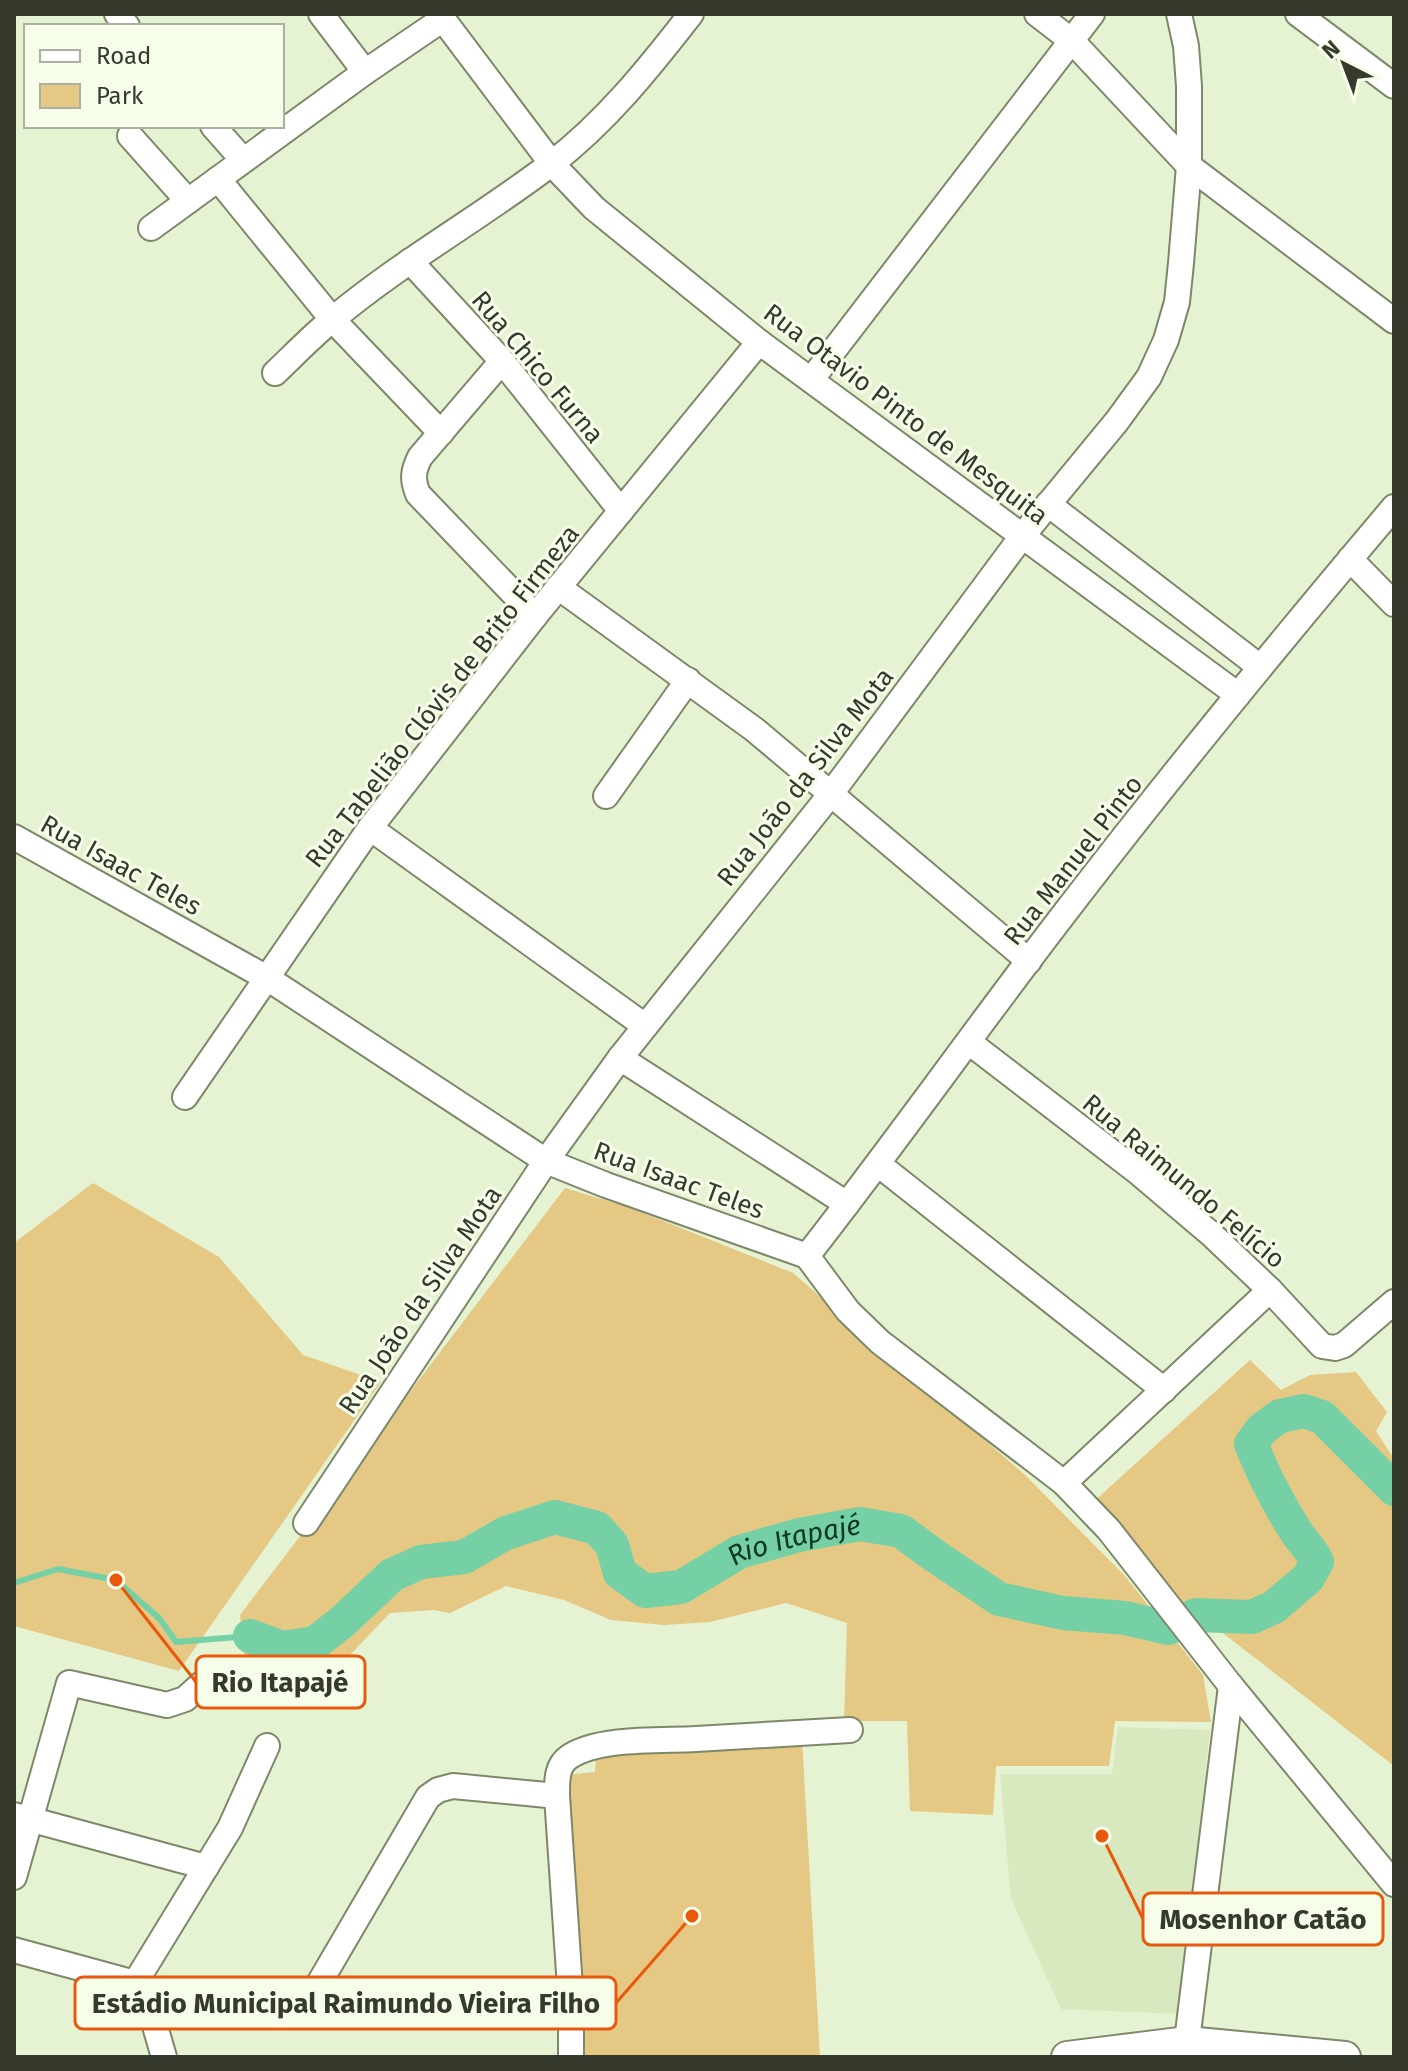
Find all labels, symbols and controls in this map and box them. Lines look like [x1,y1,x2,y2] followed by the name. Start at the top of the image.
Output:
[24,24,284,128] legend
[1304,24,1384,104] north arrow
[1316,35,1345,64] text: N
[96,42,151,70] text: Road
[96,82,144,110] text: Park
[465,285,610,450] street label: Rua Chico Furna
[757,297,1054,532] street label: Rua Otavio Pinto de Mesquita
[299,519,586,874] street label: Rua Tabelião Clóvis de Brito Firmeza
[710,662,900,893] street label: Rua João da Silva Mota
[997,769,1149,951] street label: Rua Manuel Pinto
[35,809,207,922] street label: Rua Isaac Teles
[1076,1088,1291,1275] street label: Rua Raimundo Felício
[589,1135,768,1226] street label: Rua Isaac Teles
[332,1180,508,1420] street label: Rua João da Silva Mota
[721,1508,863,1572] water label: Rio Itapajé
[196,1656,365,1708] callout: Rio Itapajé
[211,1666,349,1699] text: Rio Itapajé
[1143,1893,1383,1945] callout: Mosenhor Catão
[1159,1903,1367,1936] text: Mosenhor Catão
[75,1977,616,2029] callout: Estádio Municipal Raimundo Vieira Filho
[92,1987,600,2020] text: Estádio Municipal Raimundo Vieira Filho

